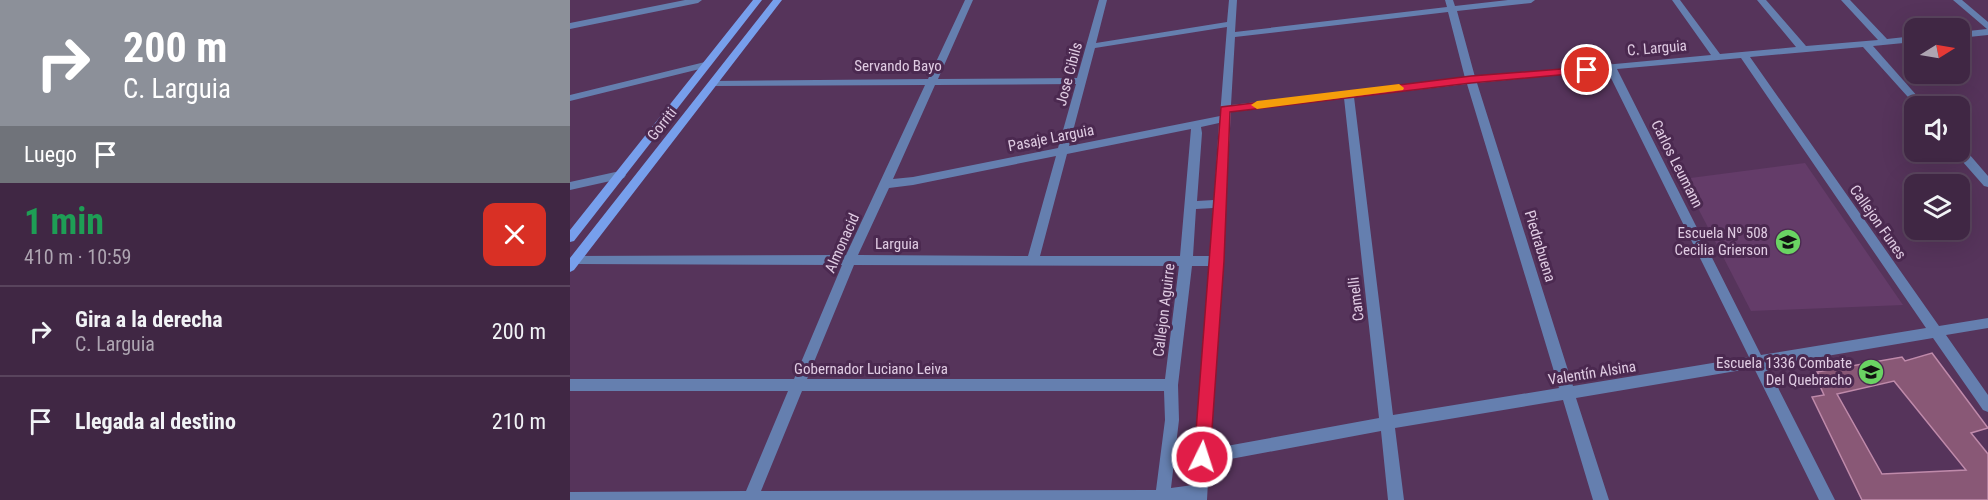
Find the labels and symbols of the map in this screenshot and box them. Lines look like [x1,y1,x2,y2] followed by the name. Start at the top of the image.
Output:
[1904,18,1970,84] north arrow
[1626,36,1688,60] street label: C. Larguia
[1052,40,1086,108] street label: Jose Cibils
[1561,44,1612,95] pin
[854,57,942,75] street label: Servando Bayo
[644,104,680,144] street label: Gorriti
[1647,117,1707,211] street label: Carlos Leumann
[1006,121,1096,155] street label: Pasaje Larguia
[1846,181,1910,263] street label: Callejon Funes
[1521,208,1559,284] street label: Piedrabuena
[821,210,863,276] street label: Almonacid
[1674,224,1768,259] place label: Escuela Nº 508 Cecilia Grierson
[1773,227,1803,257] school or university icon: Escuela Nº 508 Cecilia Grierson
[875,235,919,253] street label: Larguia
[1149,262,1179,358] street label: Callejon Aguirre
[1344,276,1368,322] street label: Camelli
[1716,354,1852,389] place label: Escuela 1336 Combate Del Quebracho
[1547,357,1637,389] street label: Valentín Alsina
[1856,357,1886,387] school or university icon: Escuela 1336 Combate Del Quebracho
[794,360,948,378] street label: Gobernador Luciano Leiva
[1170,425,1234,489] position arrow

